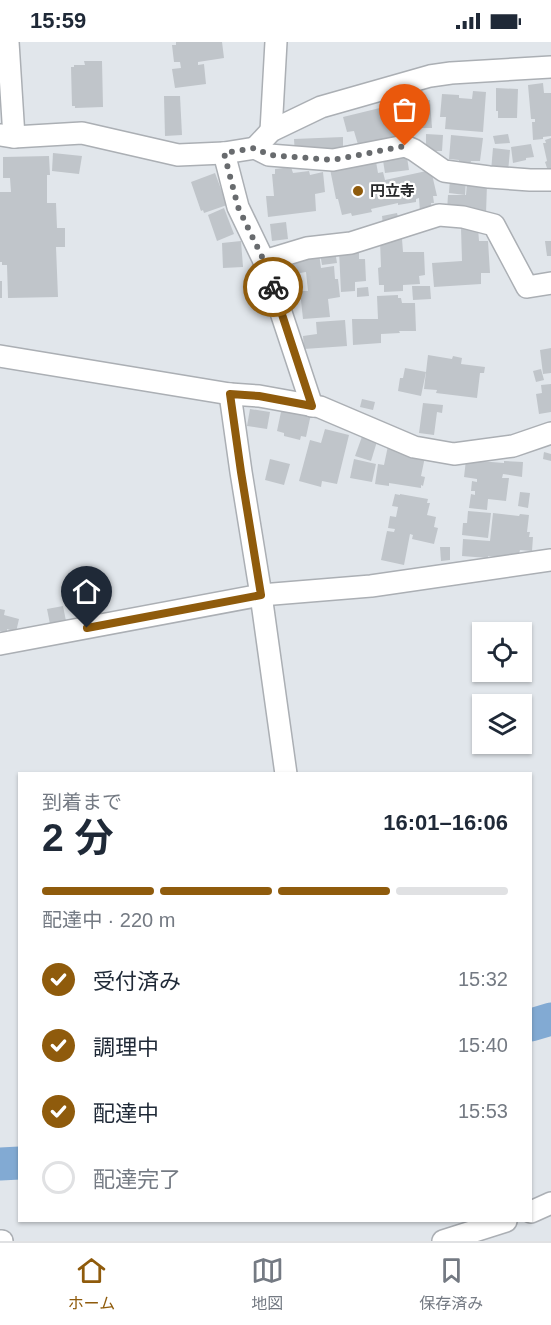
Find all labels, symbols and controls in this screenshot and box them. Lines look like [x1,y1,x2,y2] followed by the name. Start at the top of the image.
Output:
[30,8,86,33] text: 15:59
[379,84,430,146] pin
[388,93,421,126] icon: bag
[370,182,415,199] place label: 円立寺
[351,184,365,198] marker: 円立寺
[243,257,303,317] courier
[257,271,290,304] icon: bike
[61,566,112,628] pin
[70,575,103,608] icon: home
[472,622,532,754] map controls
[472,622,532,682] button: locate
[472,694,532,754] button: layers
[42,791,122,813] text: 到着まで
[383,810,508,835] text: 16:01–16:06
[42,816,114,859] text: 2 分
[42,909,175,931] text: 配達中 · 220 m
[42,963,75,996] icon: check
[458,968,508,990] text: 15:32
[93,969,181,994] text: 受付済み
[42,1029,75,1062] icon: check
[458,1034,508,1056] text: 15:40
[93,1035,159,1060] text: 調理中
[42,1095,75,1128] icon: check
[458,1100,508,1122] text: 15:53
[93,1101,159,1126] text: 配達中
[93,1167,181,1192] text: 配達完了
[68,1254,115,1314] tab: ホーム
[251,1254,284,1314] tab: 地図
[419,1254,483,1314] tab: 保存済み

